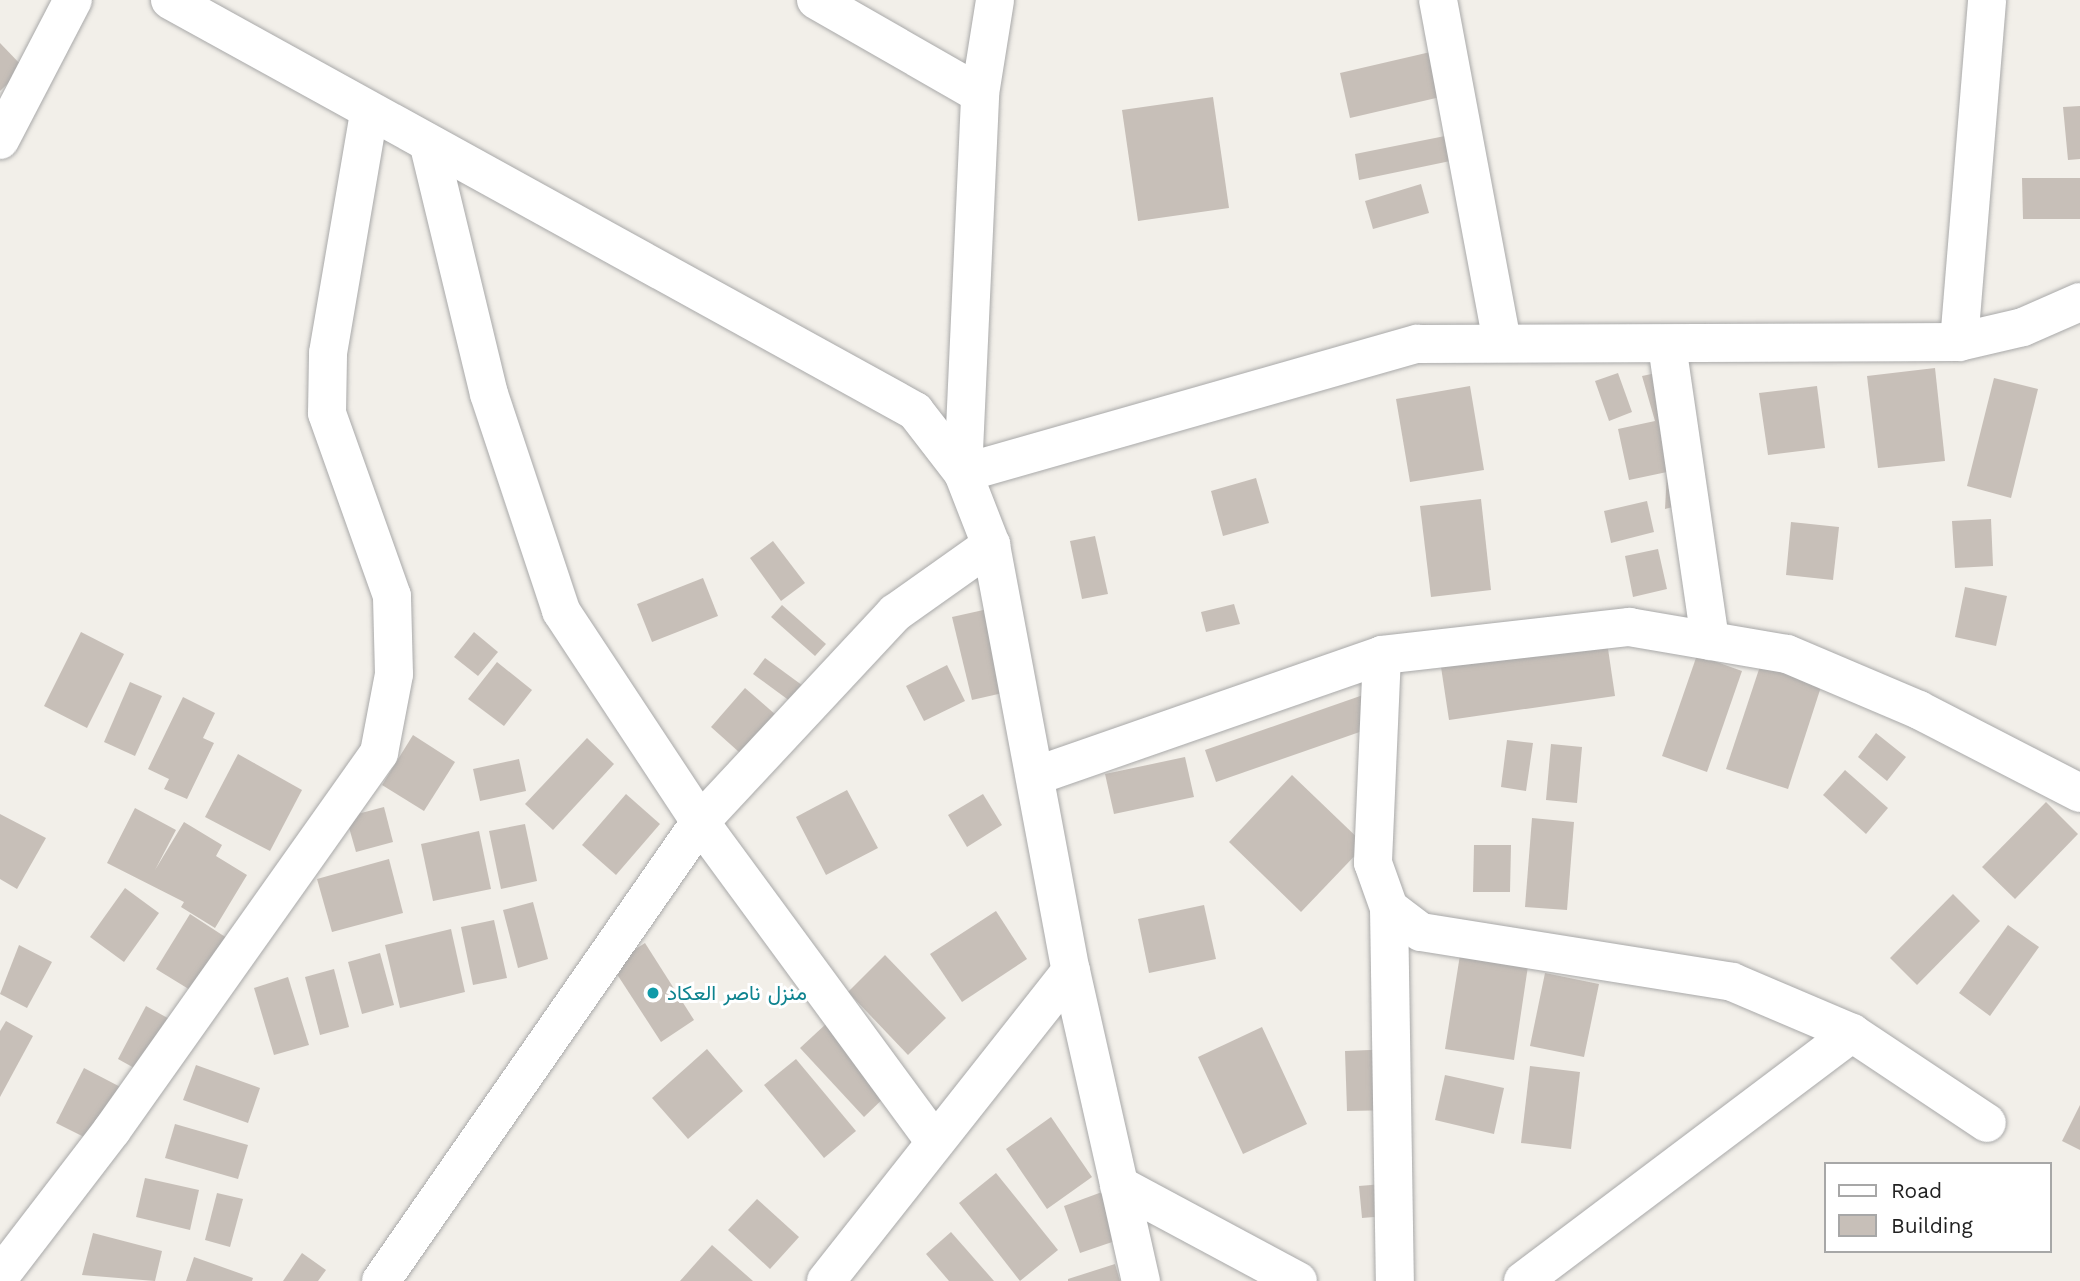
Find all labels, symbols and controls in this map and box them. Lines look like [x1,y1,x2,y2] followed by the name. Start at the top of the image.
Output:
[667,980,807,1006] place label: منزل ناصر العكاد
[645,985,661,1001] marker: منزل ناصر العكاد
[1825,1162,2052,1253] legend
[1891,1178,1942,1203] text: Road
[1891,1213,1973,1238] text: Building

